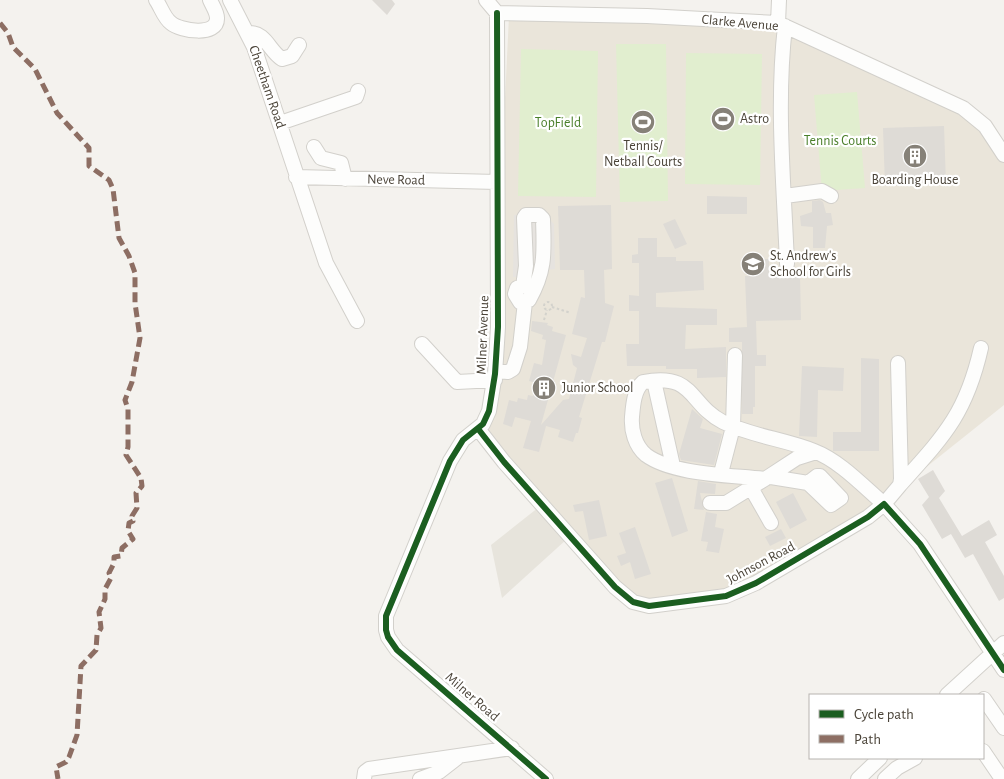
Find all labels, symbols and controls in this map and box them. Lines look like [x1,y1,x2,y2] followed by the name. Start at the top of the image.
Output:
[701,13,779,33] street label: Clarke Avenue
[246,44,288,130] street label: Cheetham Road
[710,106,736,132] sports icon: Astro
[630,109,656,135] sports icon: Tennis/ Netball Courts
[740,112,769,126] place label: Astro
[535,116,581,130] park label: TopField
[804,134,876,148] park label: Tennis Courts
[604,139,682,169] place label: Tennis/ Netball Courts
[902,143,928,169] building icon: Boarding House
[367,172,425,188] street label: Neve Road
[871,173,959,187] place label: Boarding House
[770,249,851,279] place label: St. Andrew's School for Girls
[740,251,766,277] school or university icon: St. Andrew's School for Girls
[475,295,491,375] street label: Milner Avenue
[531,375,557,401] building icon: Junior School
[562,381,634,395] place label: Junior School
[725,539,797,587] street label: Johnson Road
[442,670,502,724] street label: Milner Road
[809,694,984,759] legend
[854,707,914,722] text: Cycle path
[854,732,881,747] text: Path

